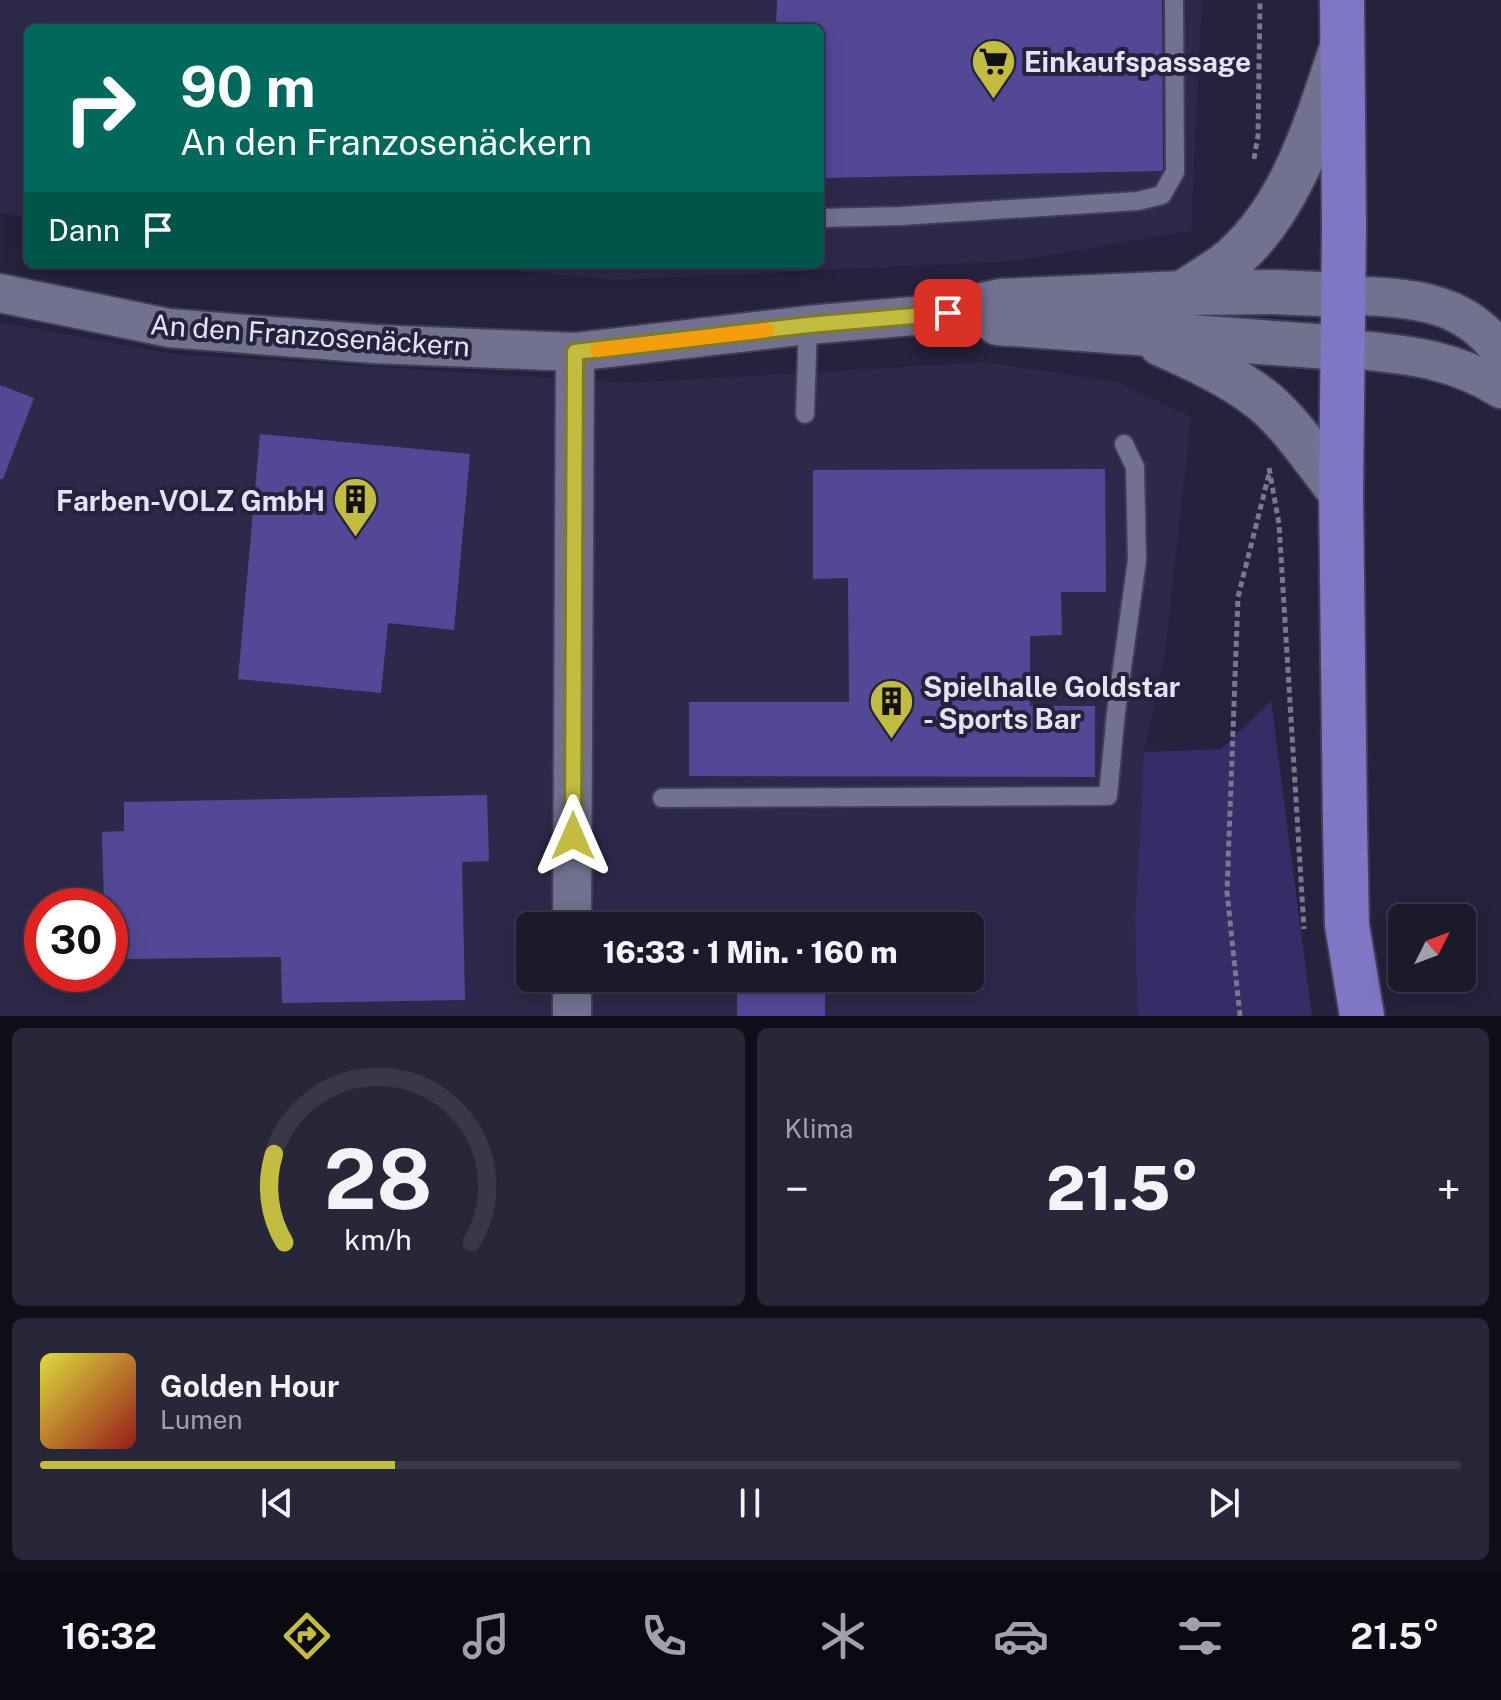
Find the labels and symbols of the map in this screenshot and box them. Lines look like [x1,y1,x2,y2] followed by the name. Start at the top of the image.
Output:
[969,37,1017,100] supermarket icon: Einkaufspassage
[1024,45,1251,78] place label: Einkaufspassage
[914,279,982,347] pin
[149,307,471,363] street label: An den Franzosenäckern
[332,476,380,539] building icon: Farben-VOLZ GmbH
[56,484,325,517] place label: Farben-VOLZ GmbH
[923,670,1180,735] place label: Spielhalle Goldstar - Sports Bar
[868,678,916,741] building icon: Spielhalle Goldstar - Sports Bar
[531,794,615,878] position arrow
[24,888,128,992] speed limit sign: 30
[1388,904,1476,992] north arrow

